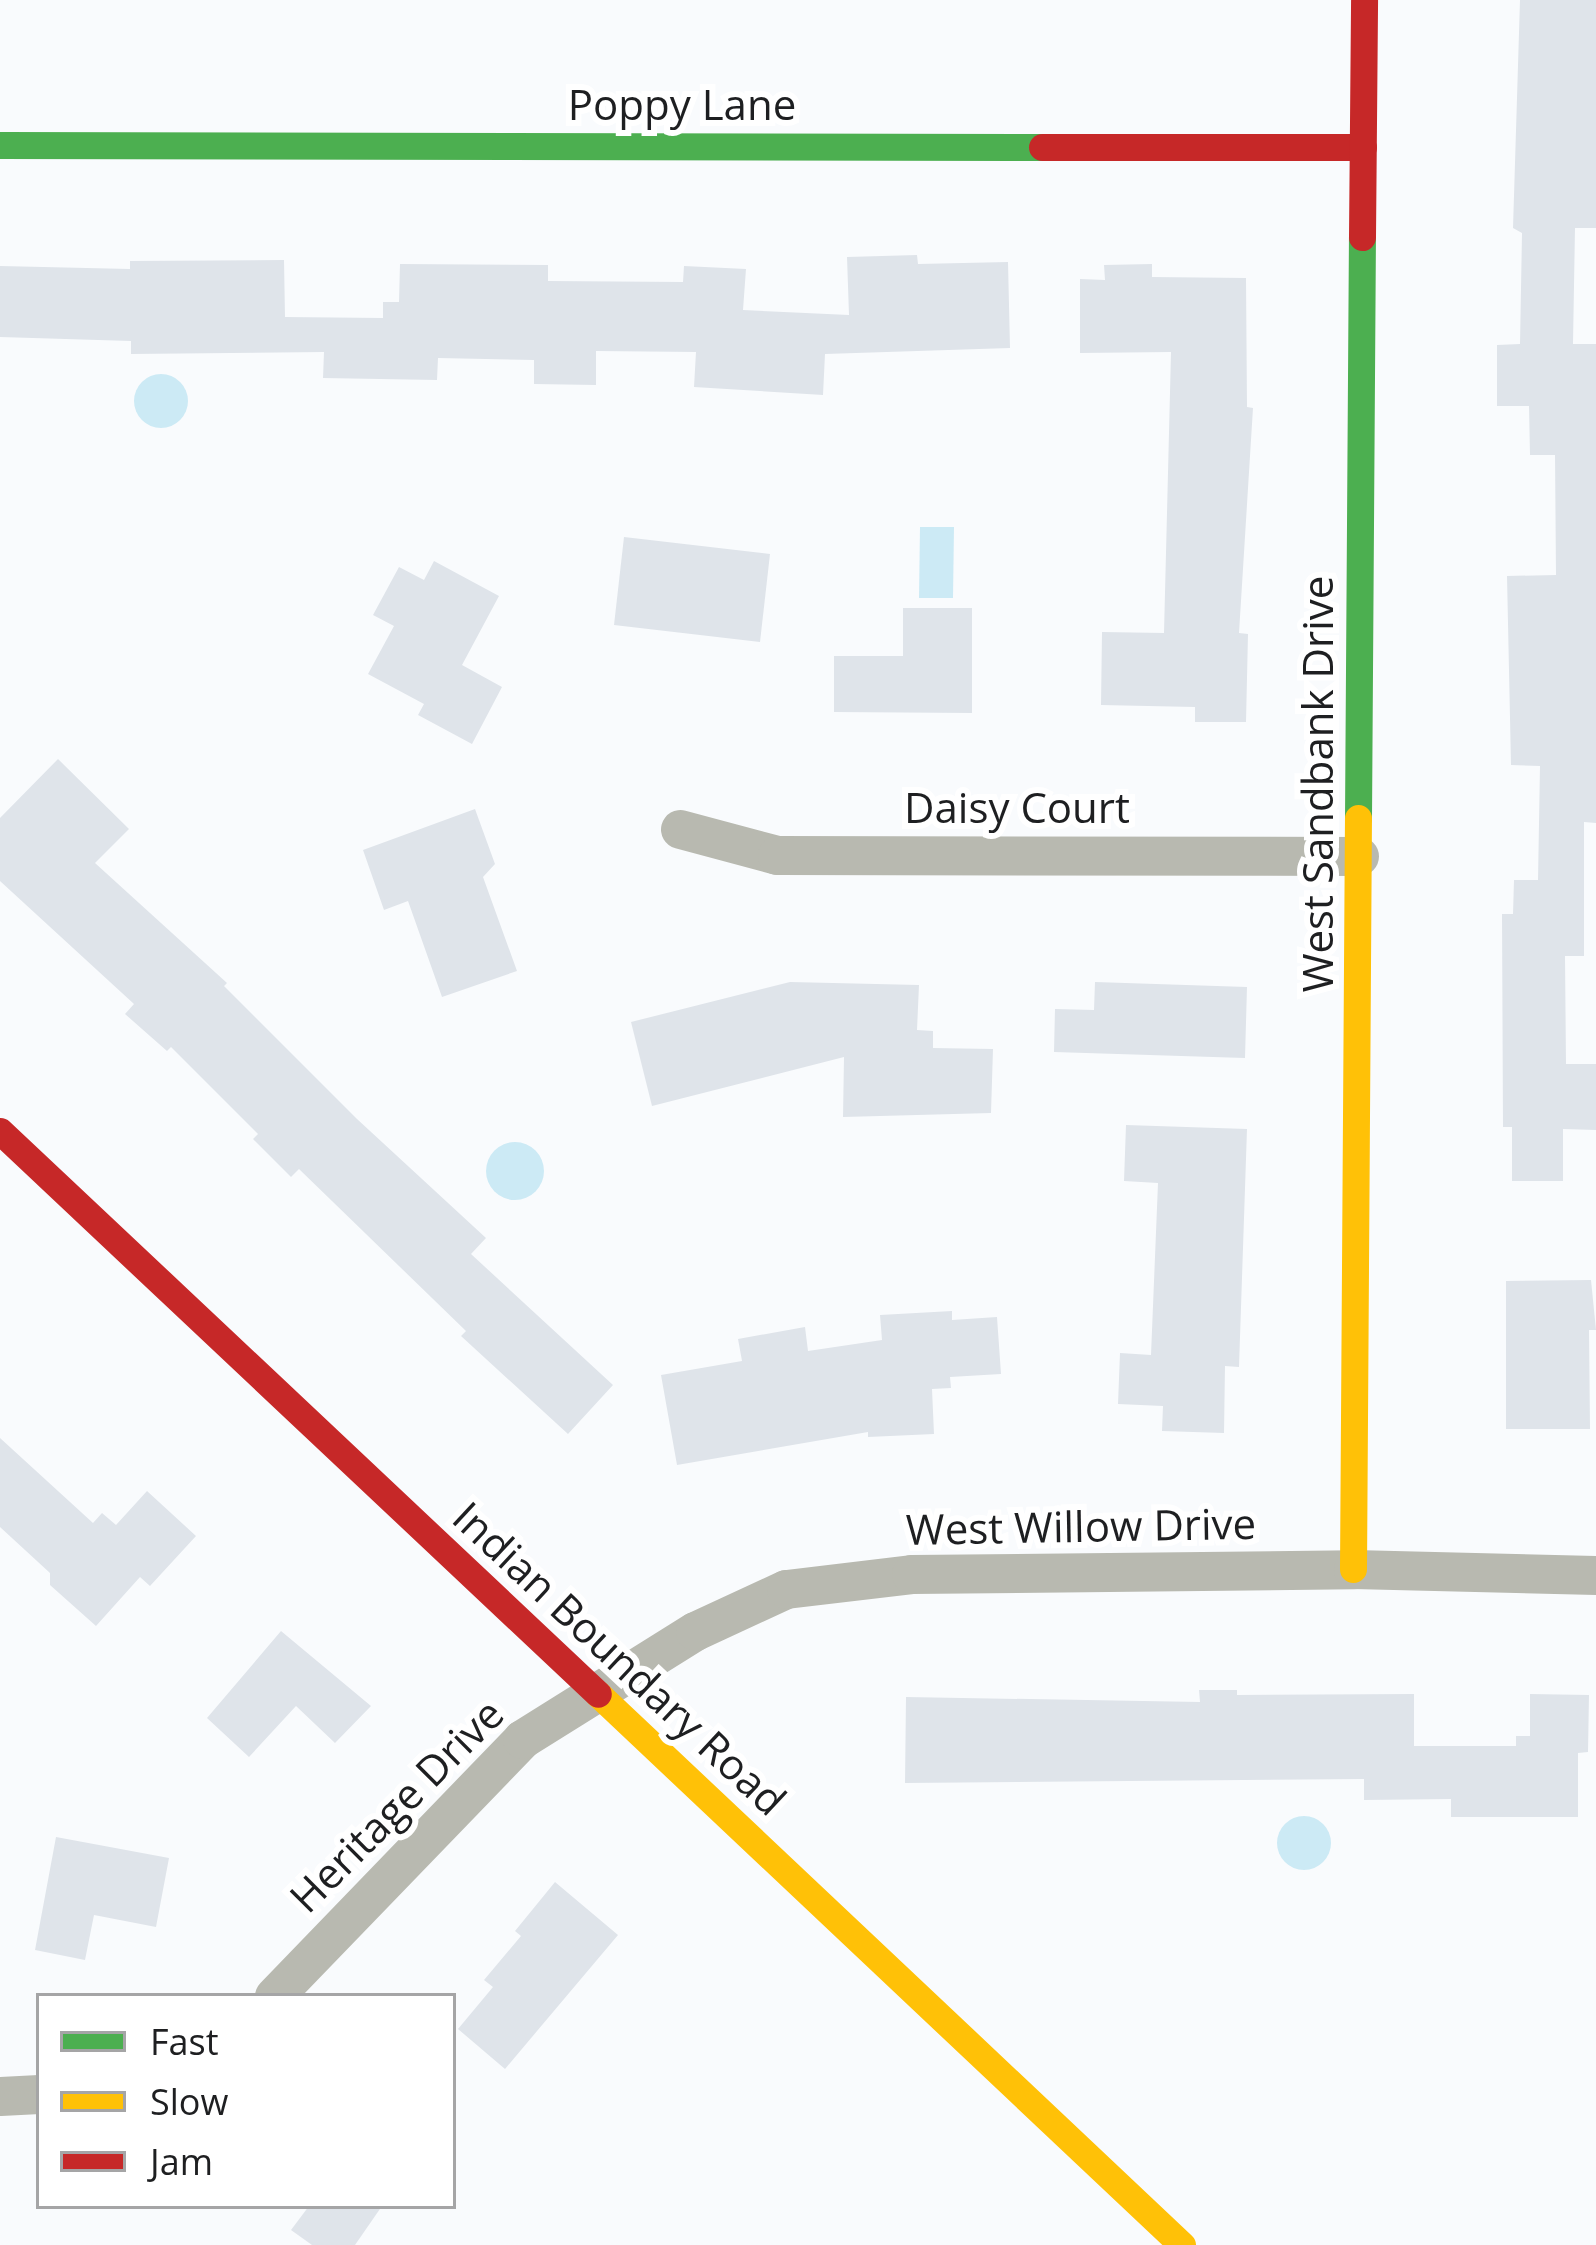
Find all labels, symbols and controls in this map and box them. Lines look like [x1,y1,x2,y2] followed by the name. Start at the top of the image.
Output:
[568,79,796,129] street label: Poppy Lane
[1292,576,1342,992] street label: West Sandbank Drive
[904,782,1130,832] street label: Daisy Court
[443,1491,797,1825] street label: Indian Boundary Road
[905,1498,1257,1554] street label: West Willow Drive
[279,1688,513,1922] street label: Heritage Drive
[36,1993,456,2209] legend
[150,2017,219,2066] text: Fast
[150,2077,228,2126] text: Slow
[150,2137,213,2186] text: Jam

